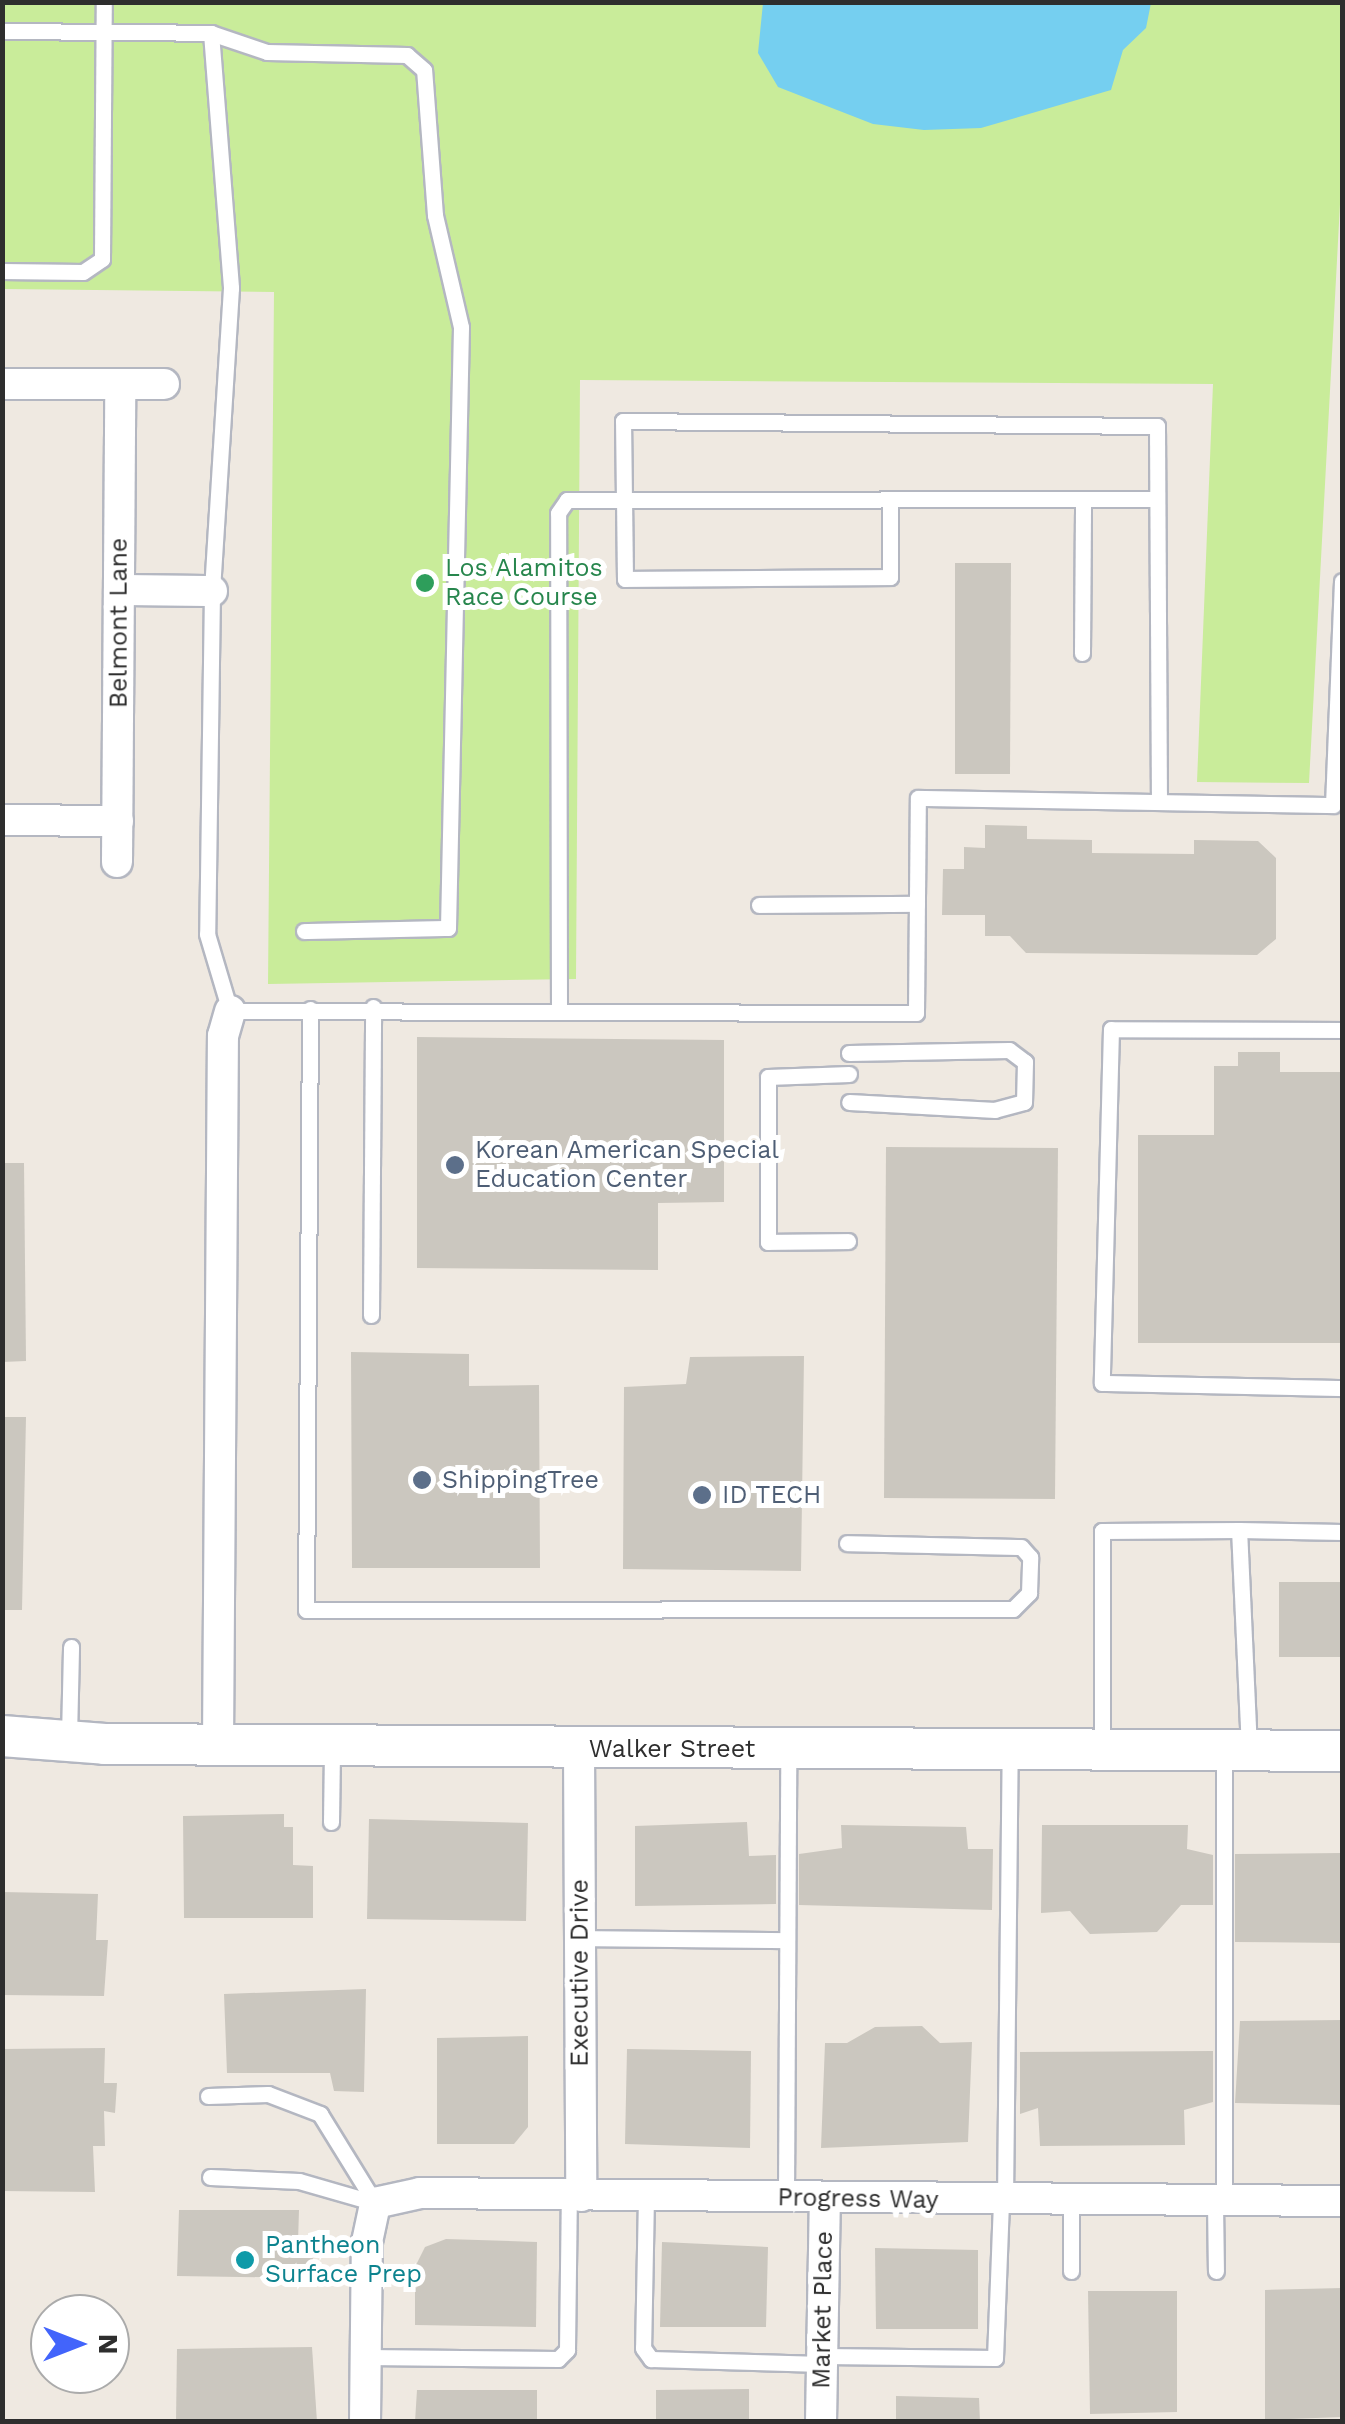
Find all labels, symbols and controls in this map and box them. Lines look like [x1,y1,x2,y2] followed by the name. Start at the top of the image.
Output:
[104,538,134,708] street label: Belmont Lane
[445,554,604,613] place label: Los Alamitos Race Course
[414,572,436,594] marker: Los Alamitos Race Course
[475,1136,780,1195] place label: Korean American Special Education Center
[444,1154,466,1176] marker: Korean American Special Education Center
[442,1465,599,1495] place label: ShippingTree
[411,1469,433,1491] marker: ShippingTree
[722,1480,822,1510] place label: ID TECH
[691,1484,713,1506] marker: ID TECH
[589,1734,755,1764] street label: Walker Street
[565,1879,595,2067] street label: Executive Drive
[777,2183,939,2215] street label: Progress Way
[265,2231,422,2290] place label: Pantheon Surface Prep
[807,2231,839,2389] street label: Market Place
[234,2249,256,2271] marker: Pantheon Surface Prep
[30,2294,130,2394] north arrow
[92,2334,125,2354] text: N

